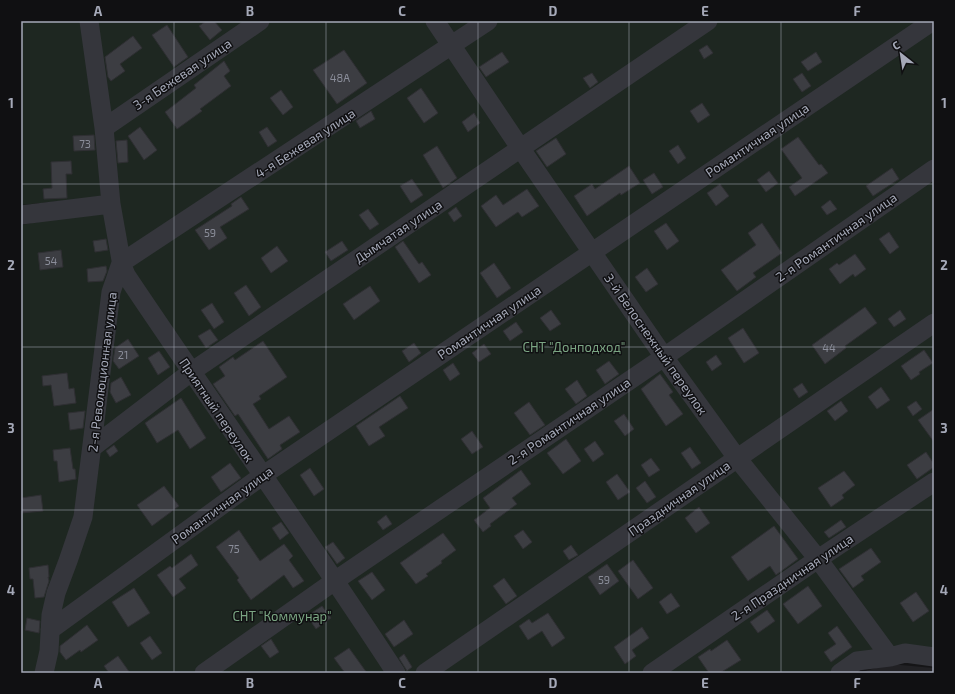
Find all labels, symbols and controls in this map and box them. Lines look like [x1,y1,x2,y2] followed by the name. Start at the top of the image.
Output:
[94,3,103,19] text: A
[246,3,254,19] text: B
[398,3,406,19] text: C
[549,3,558,19] text: D
[701,3,709,19] text: E
[853,3,861,19] text: F
[881,34,921,74] north arrow
[130,35,234,113] street label: 3-я Бежевая улица
[890,37,902,52] text: С
[330,71,350,84] house number: 48А
[8,95,14,111] text: 1
[941,95,947,111] text: 1
[702,99,812,181] street label: Романтичная улица
[252,105,358,181] street label: 4-я Бежевая улица
[79,137,91,150] house number: 73
[772,189,900,285] street label: 2-я Романтичная улица
[351,196,445,266] street label: Дымчатая улица
[204,226,216,239] house number: 59
[45,254,58,267] house number: 54
[7,257,15,273] text: 2
[940,257,948,273] text: 2
[601,270,711,418] street label: 3-й Белоснежный переулок
[434,281,544,363] street label: Романтичная улица
[84,291,120,453] street label: 2-я Революционная улица
[523,339,625,355] park label: СНТ "Донподход"
[822,341,836,354] house number: 44
[118,348,128,361] house number: 21
[176,355,258,465] street label: Приятный переулок
[505,374,633,468] street label: 2-я Романтичная улица
[7,420,15,436] text: 3
[940,420,948,436] text: 3
[625,457,733,539] street label: Праздничная улица
[168,463,276,547] street label: Романтичная улица
[728,530,856,624] street label: 2-я Праздничная улица
[228,542,240,555] house number: 75
[598,573,610,586] house number: 59
[7,582,15,598] text: 4
[940,582,948,598] text: 4
[232,608,332,624] park label: СНТ "Коммунар"
[94,675,103,691] text: A
[246,675,254,691] text: B
[398,675,406,691] text: C
[549,675,558,691] text: D
[701,675,709,691] text: E
[853,675,861,691] text: F

